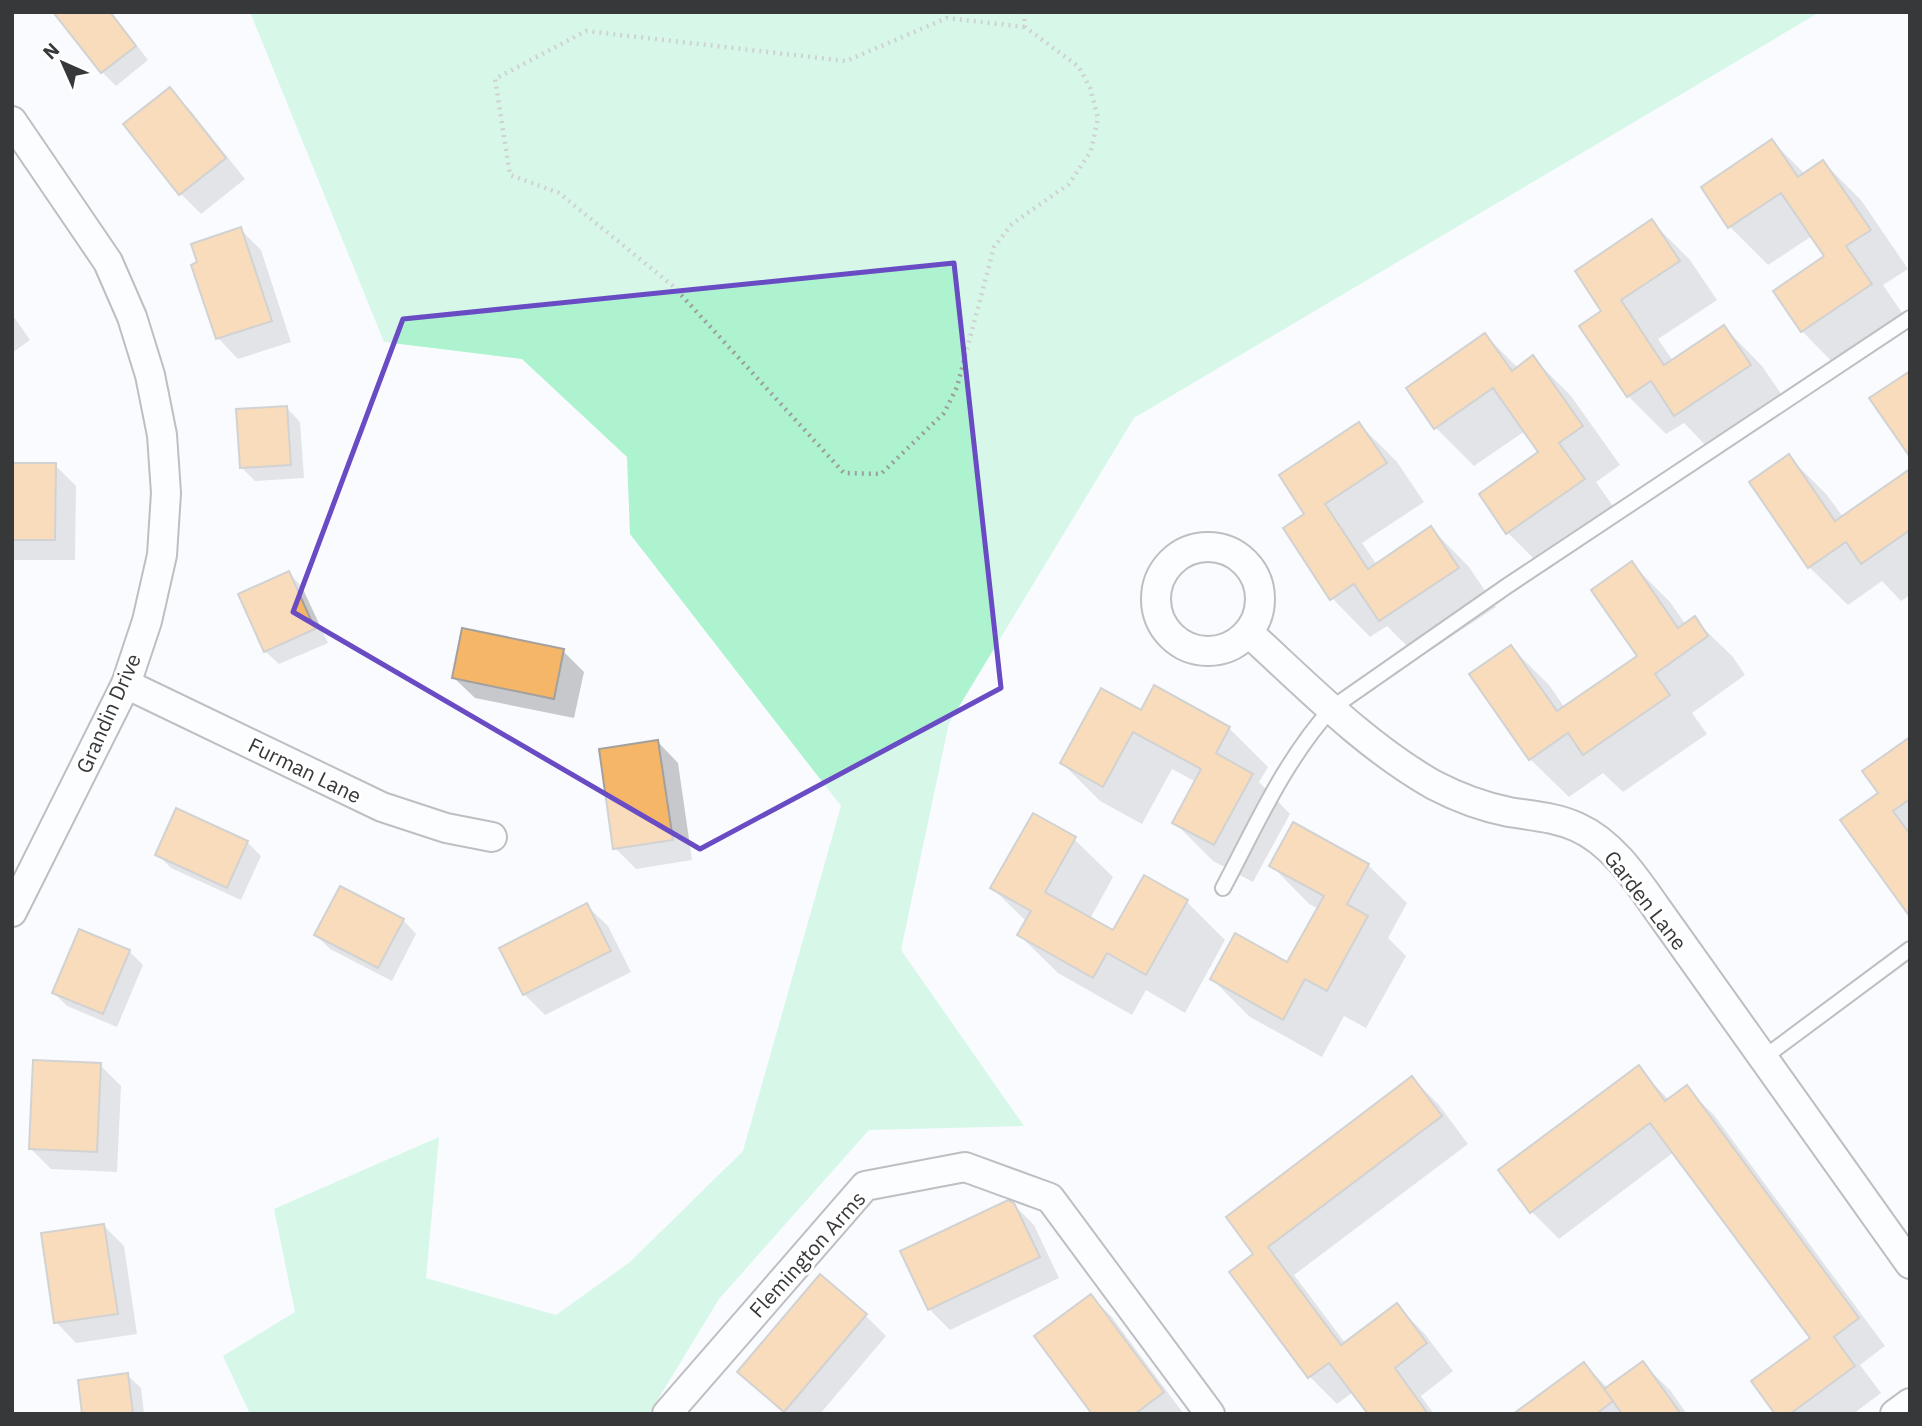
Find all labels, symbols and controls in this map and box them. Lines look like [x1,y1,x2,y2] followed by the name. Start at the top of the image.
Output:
[28,28,98,98] north arrow
[38,38,64,64] text: N
[69,649,147,777] street label: Grandin Drive
[244,731,366,809] street label: Furman Lane
[1598,844,1694,956] street label: Garden Lane
[743,1185,871,1323] street label: Flemington Arms

